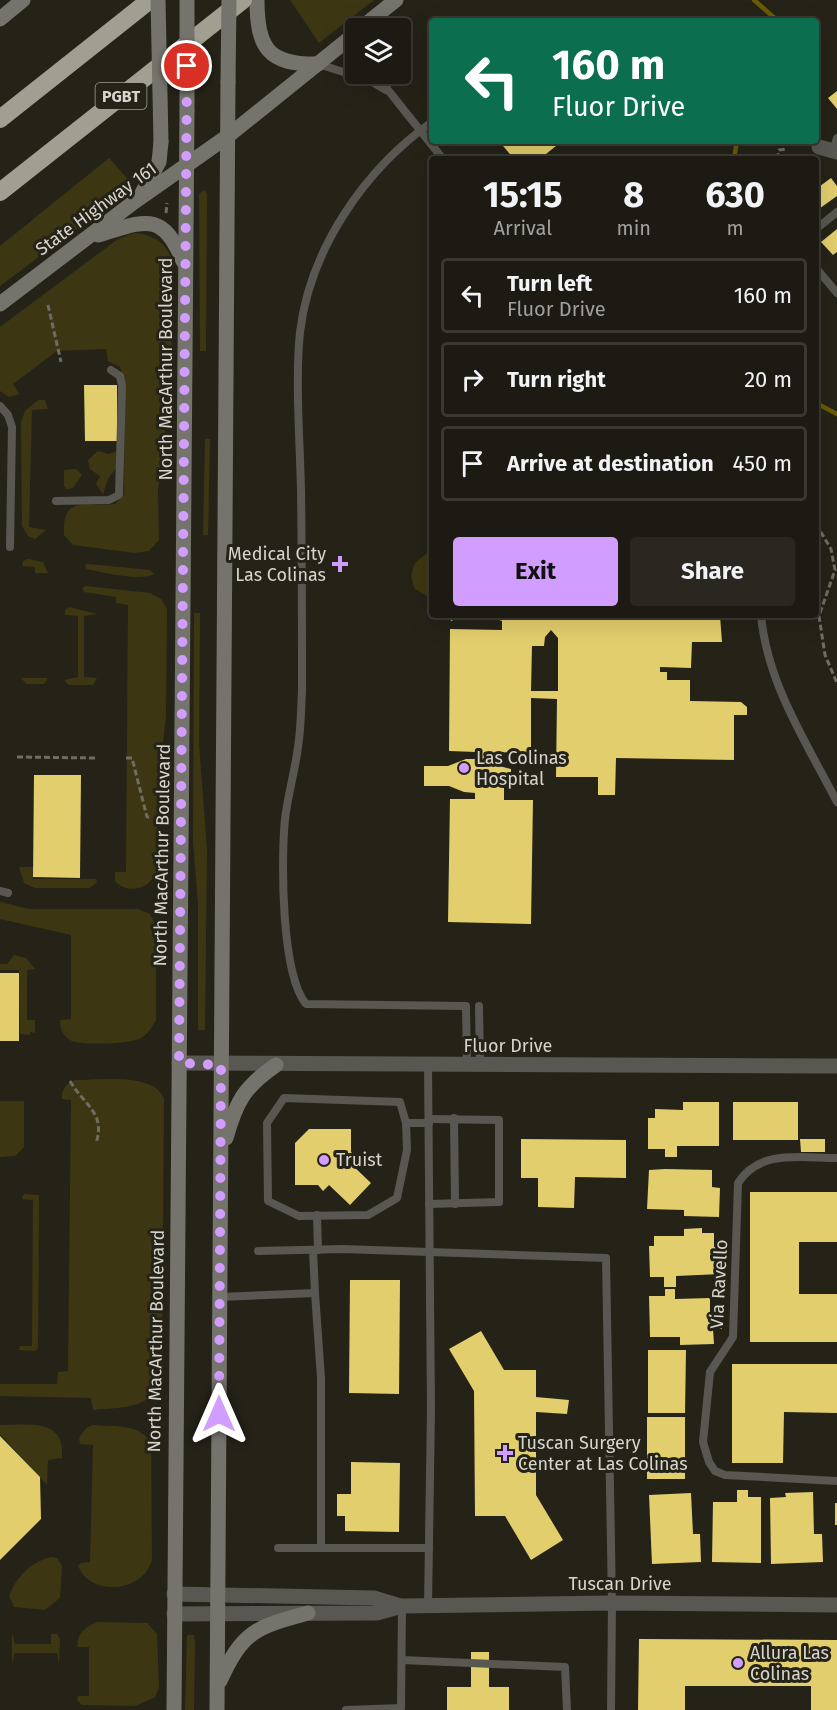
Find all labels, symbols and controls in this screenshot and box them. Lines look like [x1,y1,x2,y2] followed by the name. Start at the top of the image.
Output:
[345,18,411,84] map controls
[345,18,411,84] button: layers
[161,40,212,91] pin
[552,40,665,90] text: 160 m
[453,42,531,120] icon: left
[170,49,203,82] icon: arrive
[96,83,146,109] road number: PGBT
[552,91,685,123] text: Fluor Drive
[31,158,161,260] street label: State Highway 161
[483,173,563,217] text: 15:15
[623,173,644,217] text: 8
[705,173,765,217] text: 630
[493,216,552,240] text: Arrival
[617,216,651,240] text: min
[726,216,744,240] text: m
[155,258,177,480] street label: North MacArthur Boulevard
[507,270,592,297] text: Turn left
[456,279,489,312] icon: left
[734,282,792,309] text: 160 m
[507,297,606,321] text: Fluor Drive
[456,363,489,396] icon: right
[507,366,606,393] text: Turn right
[744,366,792,393] text: 20 m
[456,447,489,480] icon: arrive
[507,450,714,477] text: Arrive at destination
[733,450,792,477] text: 450 m
[453,537,618,606] button: Exit
[630,537,795,606] button: Share
[228,543,326,586] place label: Medical City Las Colinas
[331,555,349,573] marker: Medical City Las Colinas
[149,743,175,967] street label: North MacArthur Boulevard
[476,747,567,790] place label: Las Colinas Hospital
[457,761,471,775] marker: Las Colinas Hospital
[464,1035,552,1057] street label: Fluor Drive
[336,1149,383,1171] place label: Truist
[317,1153,331,1167] marker: Truist
[143,1229,169,1453] street label: North MacArthur Boulevard
[706,1239,732,1329] street label: Via Ravello
[187,1382,251,1446] position arrow
[518,1432,688,1475] place label: Tuscan Surgery Center at Las Colinas
[496,1444,514,1462] marker: Tuscan Surgery Center at Las Colinas
[568,1573,672,1595] street label: Tuscan Drive
[750,1642,829,1685] place label: Allura Las Colinas
[731,1656,745,1670] marker: Allura Las Colinas

